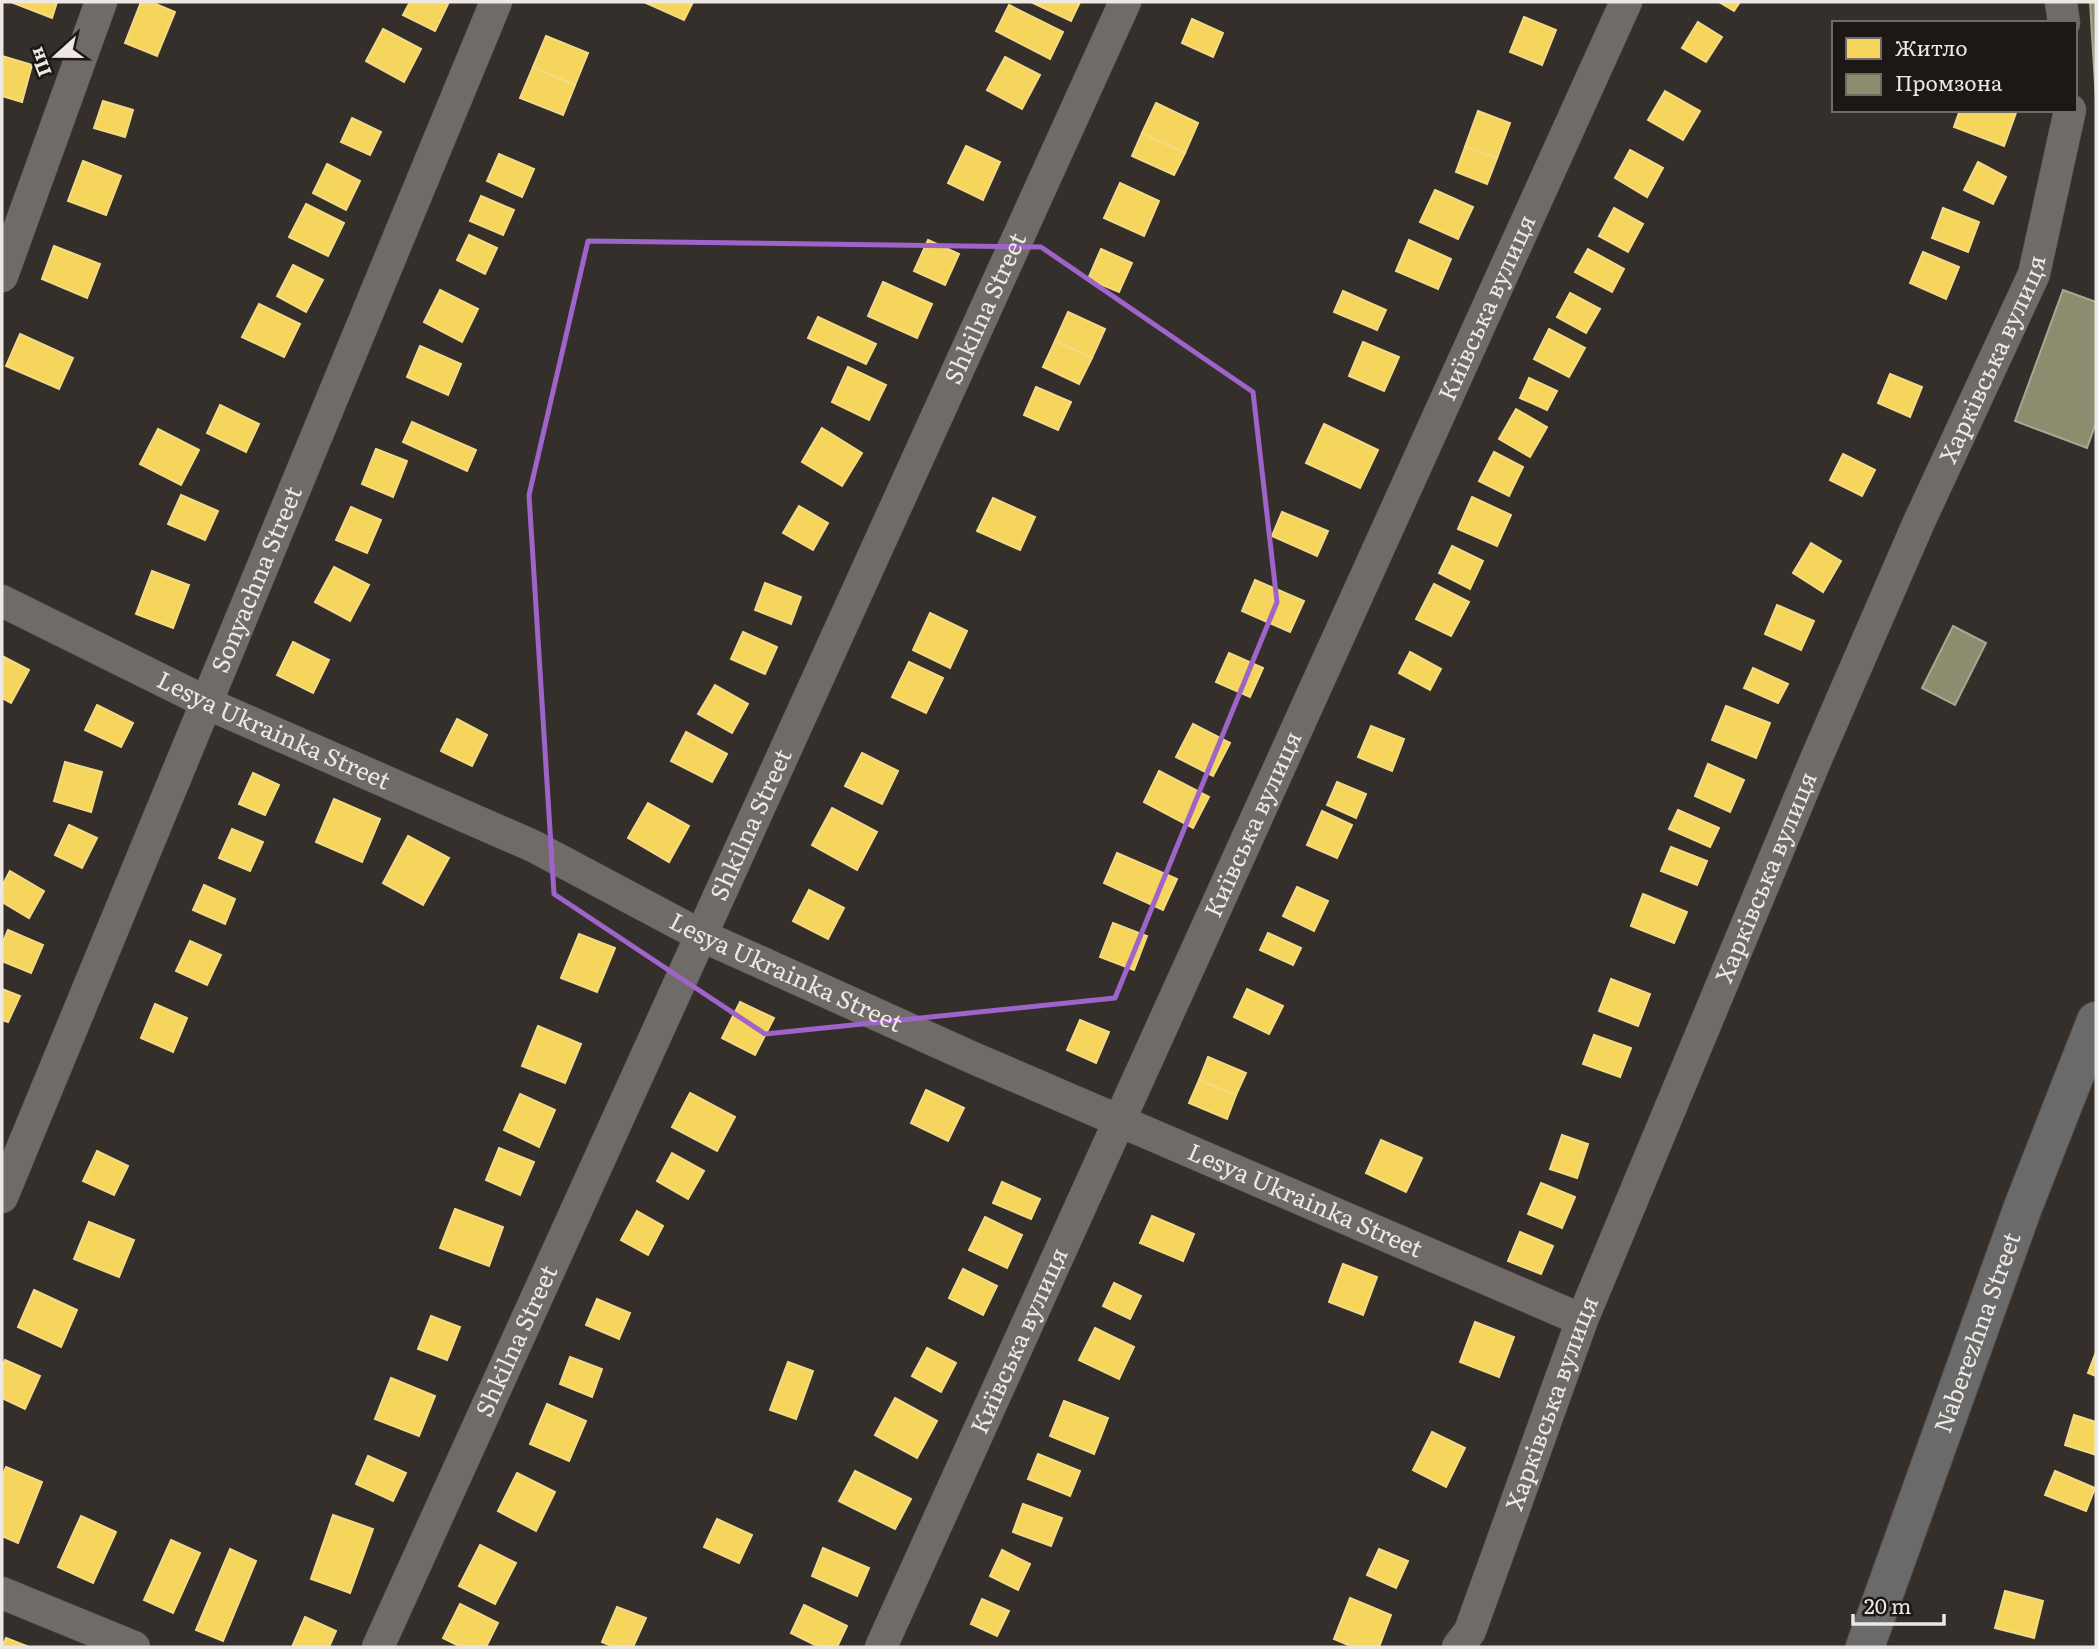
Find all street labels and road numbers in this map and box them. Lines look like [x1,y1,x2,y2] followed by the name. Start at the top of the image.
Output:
[1428,208,1543,406] street label: Київська вулиця
[934,226,1033,389] street label: Shkilna Street
[1929,252,2053,468] street label: Харківська вулиця
[201,480,309,677] street label: Sonyachna Street
[152,661,397,797] street label: Lesya Ukrainka Street
[1194,725,1309,922] street label: Київська вулиця
[699,742,799,905] street label: Shkilna Street
[1705,766,1824,987] street label: Харківська вулиця
[664,902,909,1039] street label: Lesya Ukrainka Street
[1183,1132,1429,1265] street label: Lesya Ukrainka Street
[1923,1226,2028,1437] street label: Naberezhna Street
[960,1241,1075,1439] street label: Київська вулиця
[465,1258,564,1422] street label: Shkilna Street
[1495,1290,1605,1515] street label: Харківська вулиця

